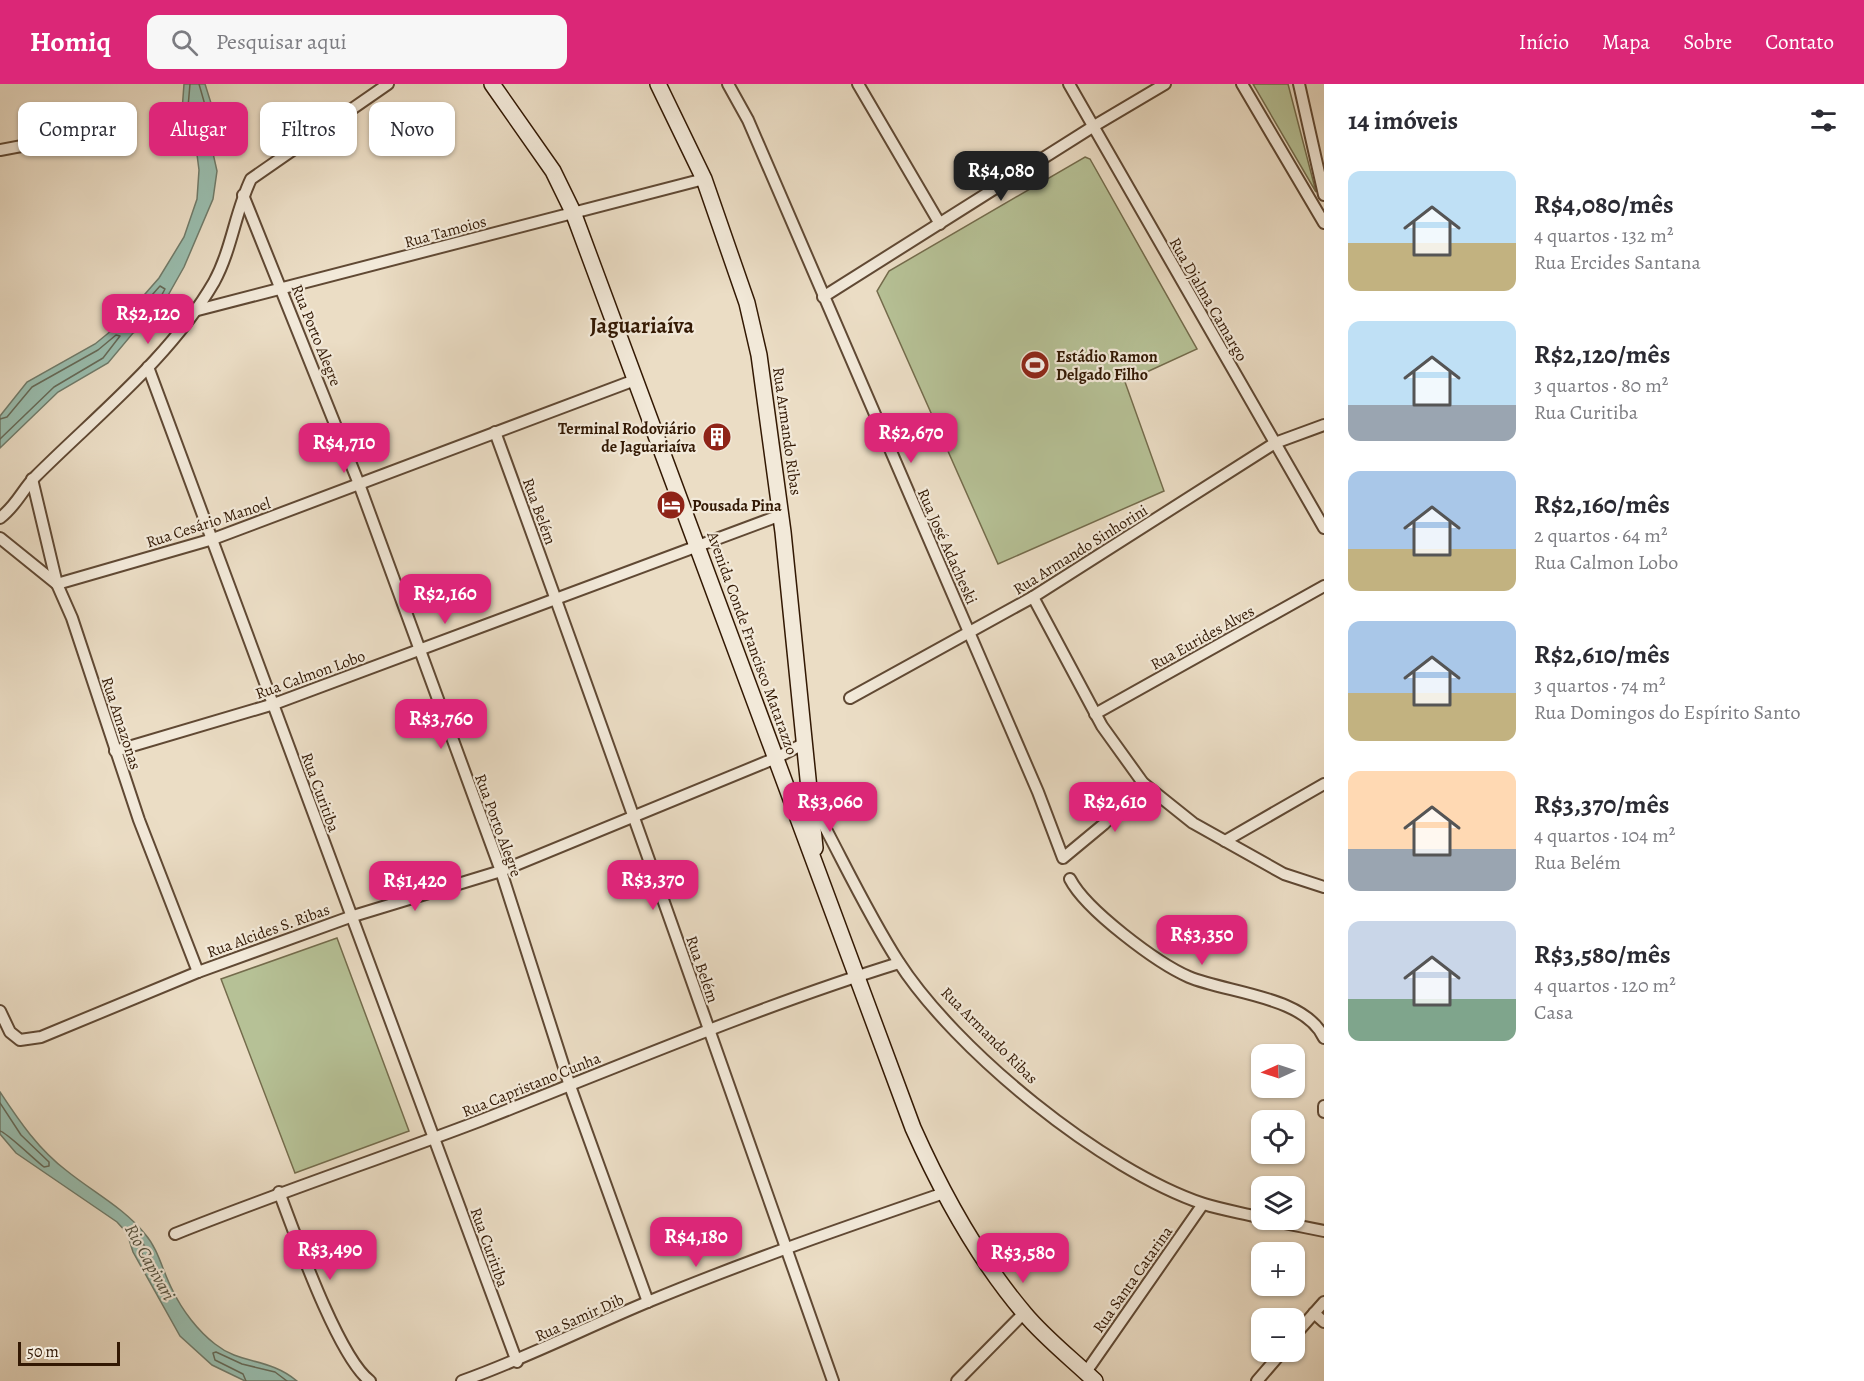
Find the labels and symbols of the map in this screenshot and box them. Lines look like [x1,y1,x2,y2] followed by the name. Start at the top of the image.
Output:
[946,151,1056,202] pin: R$4,080
[402,210,489,253] street label: Rua Tamoios
[1164,234,1253,365] street label: Rua Djalma Camargo
[286,281,347,390] street label: Rua Porto Alegre
[93,294,203,345] pin: R$2,120
[590,311,695,341] district label: Jaguariaíva
[1056,346,1158,386] place label: Estádio Ramon Delgado Filho
[1019,349,1051,381] sports icon: Estádio Ramon Delgado Filho
[767,366,807,497] street label: Rua Armando Ribas
[856,413,966,464] pin: R$2,670
[558,418,696,458] place label: Terminal Rodoviário de Jaguariaíva
[701,421,733,453] building icon: Terminal Rodoviário de Jaguariaíva
[289,423,399,474] pin: R$4,710
[517,475,561,548] street label: Rua Belém
[912,485,982,608] street label: Rua José Adacheski
[655,489,687,521] hotel icon: Pousada Pina
[143,492,274,553] street label: Rua Cesário Manoel
[692,495,782,517] place label: Pousada Pina
[1009,499,1152,600] street label: Rua Armando Sinhorini
[701,528,803,758] street label: Avenida Conde Francisco Matarazzo
[390,574,500,625] pin: R$2,160
[1147,600,1258,676] street label: Rua Eurides Alves
[252,645,368,705] street label: Rua Calmon Lobo
[96,674,146,773] street label: Rua Amazonas
[386,699,496,750] pin: R$3,760
[295,749,345,836] street label: Rua Curitiba
[469,771,527,880] street label: Rua Porto Alegre
[775,782,885,833] pin: R$3,060
[1060,782,1170,833] pin: R$2,610
[598,860,708,911] pin: R$3,370
[360,861,470,912] pin: R$1,420
[204,898,333,963] street label: Rua Alcides S. Ribas
[1147,915,1257,966] pin: R$3,350
[680,933,724,1006] street label: Rua Belém
[936,982,1043,1089] street label: Rua Armando Ribas
[1251,1044,1305,1098] north arrow
[459,1047,604,1123] street label: Rua Capristano Cunha
[464,1204,514,1291] street label: Rua Curitiba
[641,1217,751,1268] pin: R$4,180
[119,1219,181,1305] water label: Rio Capivari
[1088,1221,1178,1337] street label: Rua Santa Catarina
[275,1230,385,1281] pin: R$3,490
[968,1233,1078,1284] pin: R$3,580
[531,1289,627,1347] street label: Rua Samir Dib
[18,1339,120,1366] scale bar

